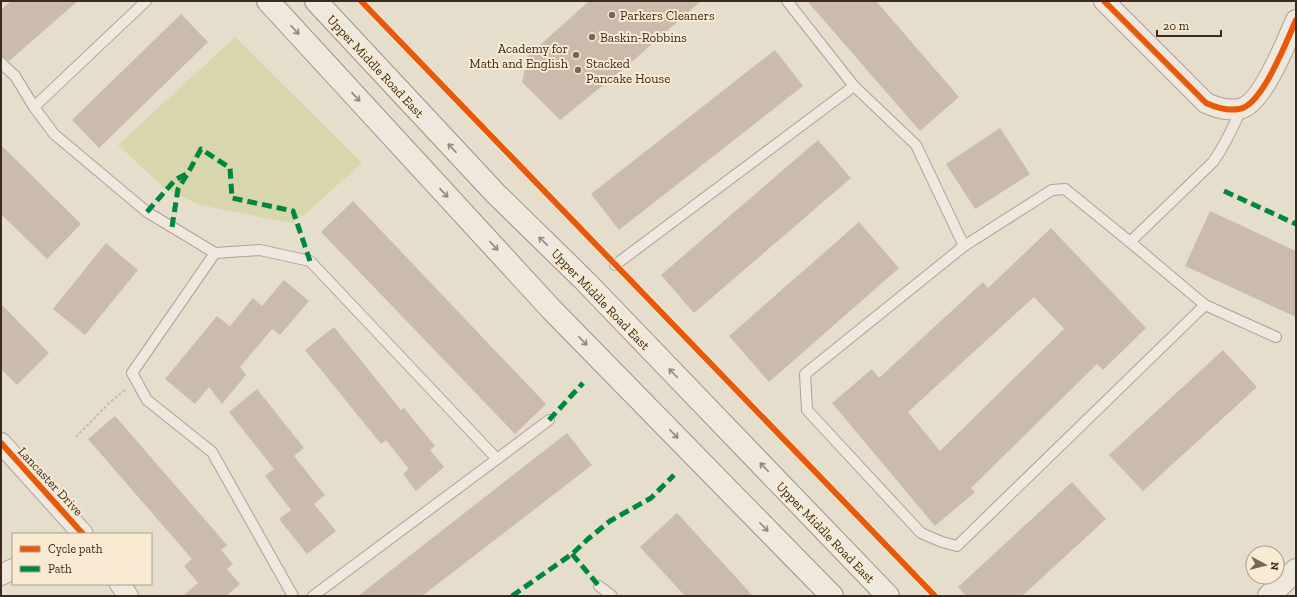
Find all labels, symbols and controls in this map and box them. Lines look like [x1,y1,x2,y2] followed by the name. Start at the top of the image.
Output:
[620,8,715,23] place label: Parkers Cleaners
[607,10,617,20] marker: Parkers Cleaners
[324,12,427,121] street label: Upper Middle Road East
[1157,12,1221,38] scale bar
[1163,19,1190,33] text: 20 m
[290,25,300,35] one-way arrow
[600,30,687,45] place label: Baskin-Robbins
[587,32,597,42] marker: Baskin-Robbins
[469,41,569,71] place label: Academy for Math and English
[571,50,581,60] marker: Academy for Math and English
[586,56,670,86] place label: Stacked Pancake House
[573,65,583,75] marker: Stacked Pancake House
[352,92,361,102] one-way arrow
[448,142,457,153] one-way arrow
[440,187,449,198] one-way arrow
[538,236,548,245] one-way arrow
[489,241,498,252] one-way arrow
[548,246,653,353] street label: Upper Middle Road East
[578,336,587,346] one-way arrow
[669,368,678,378] one-way arrow
[669,429,678,439] one-way arrow
[15,444,86,519] street label: Lancaster Drive
[759,462,768,472] one-way arrow
[773,479,878,586] street label: Upper Middle Road East
[760,522,769,532] one-way arrow
[12,533,152,585] legend
[48,542,103,556] text: Cycle path
[1245,545,1285,585] north arrow
[1267,561,1281,572] text: N
[48,562,72,576] text: Path

